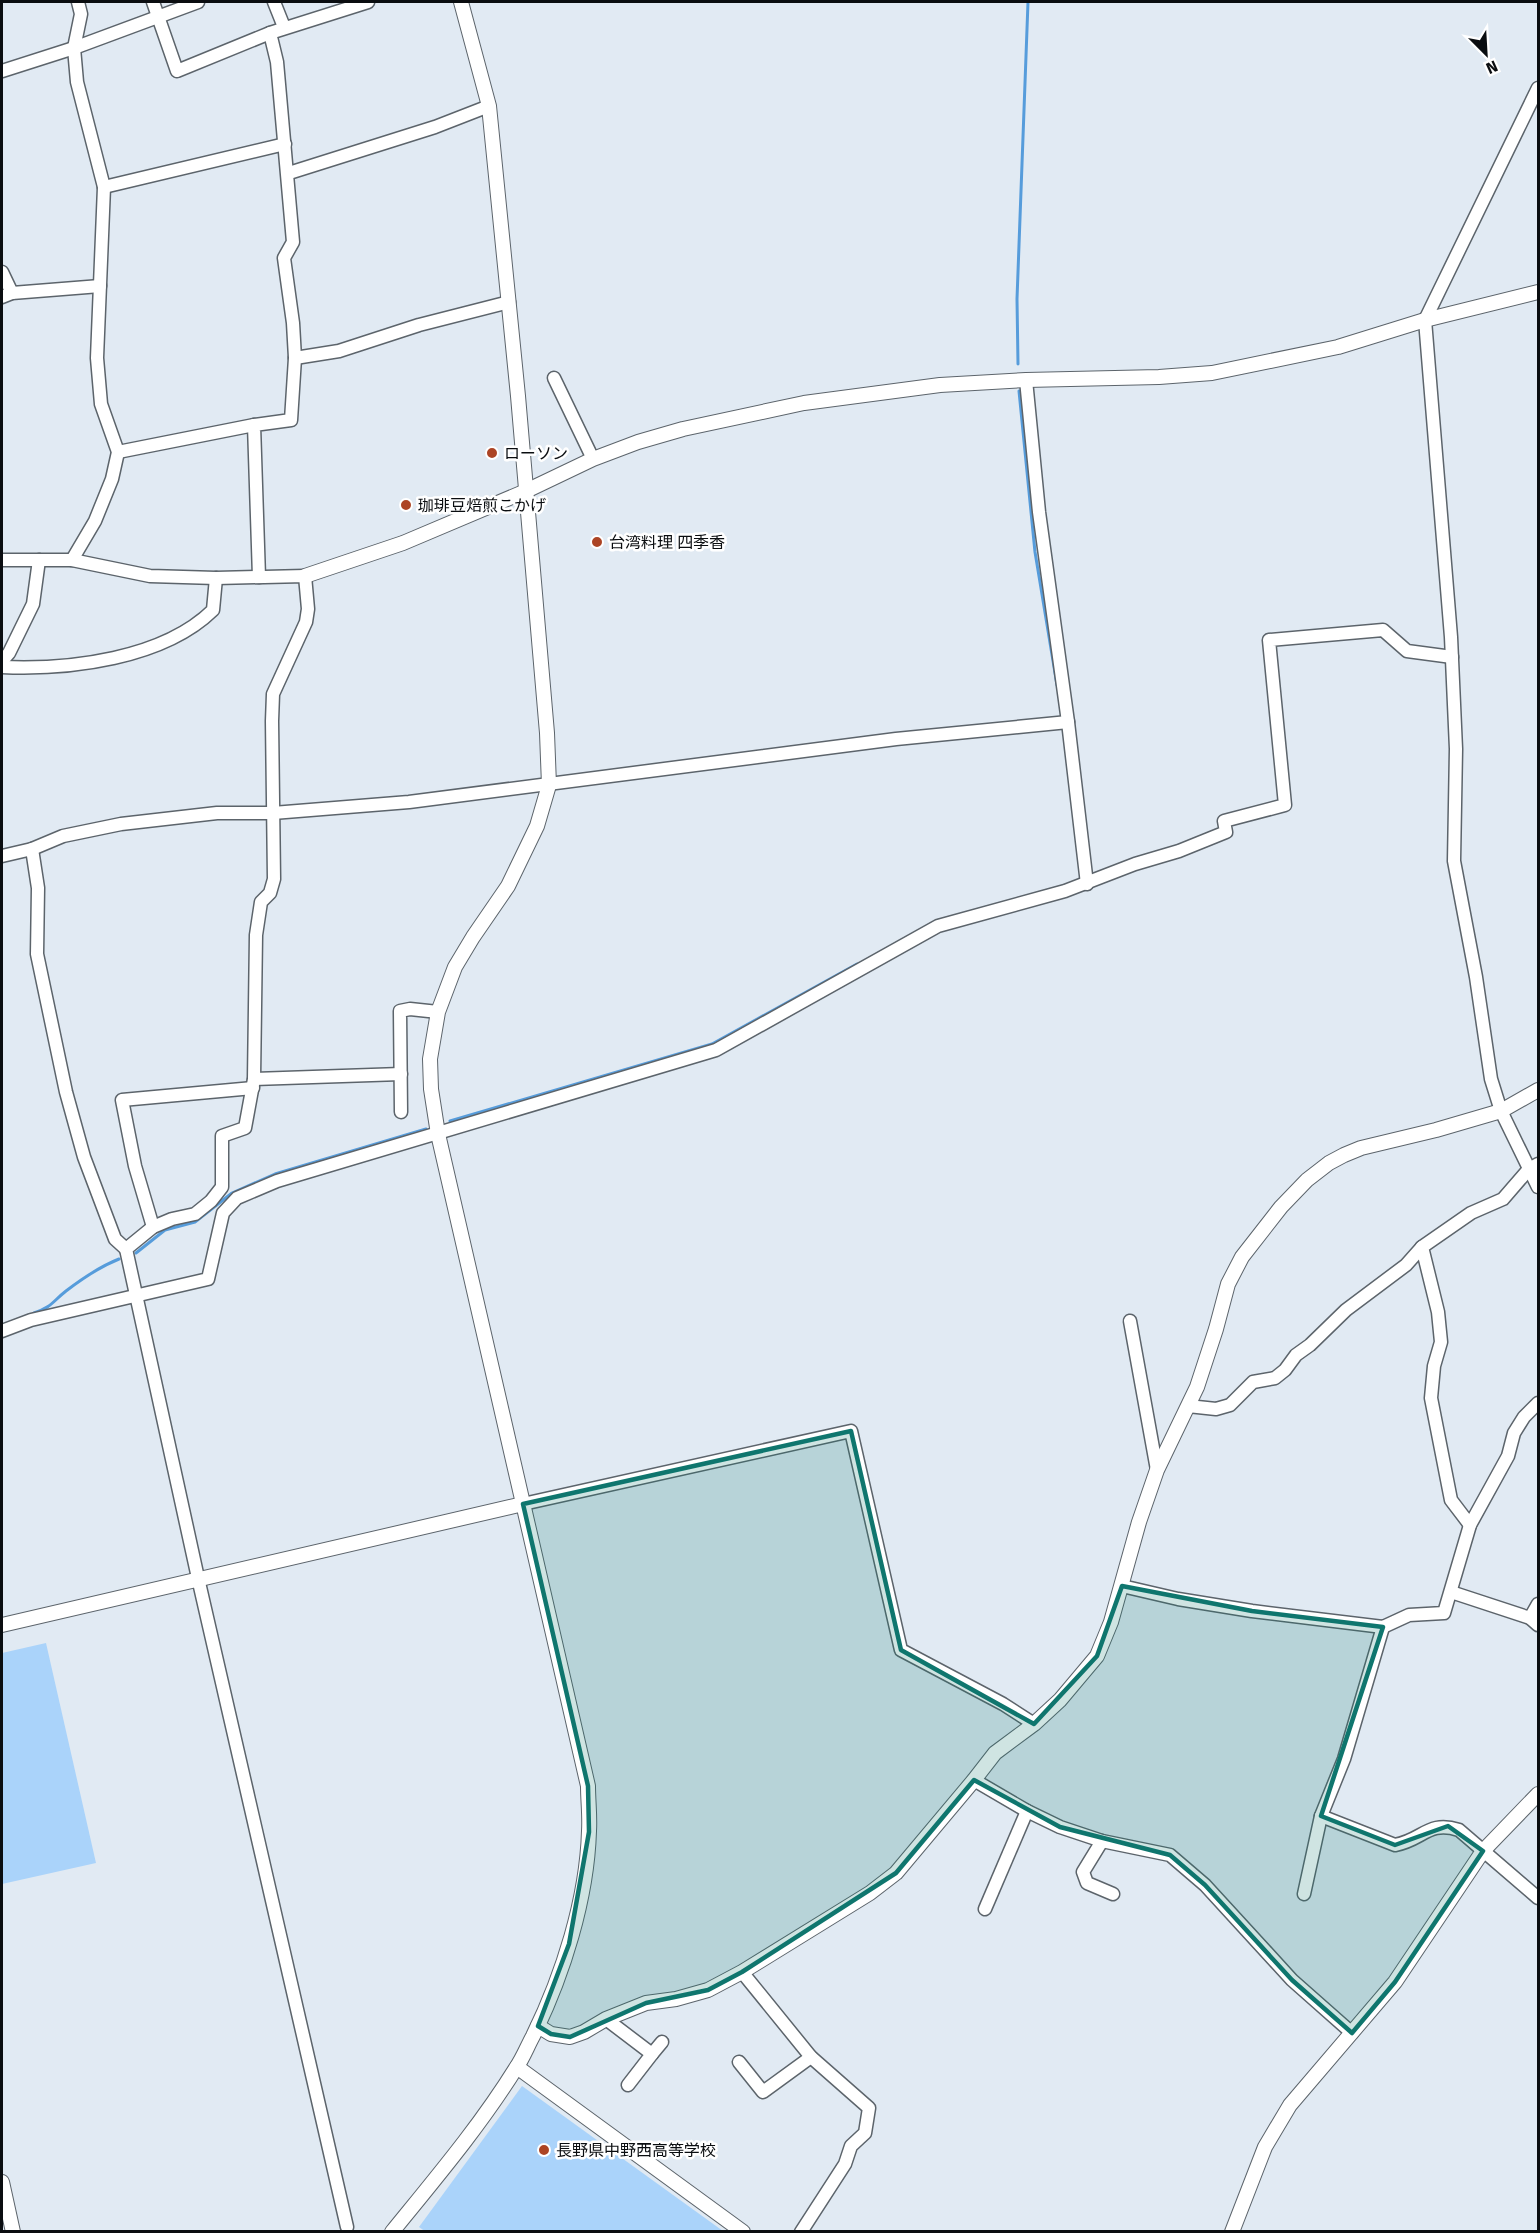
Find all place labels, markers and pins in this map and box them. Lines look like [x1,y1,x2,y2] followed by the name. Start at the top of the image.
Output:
[504,444,568,463] place label: ローソン
[485,446,499,460] marker: ローソン
[418,496,546,515] place label: 珈琲豆焙煎こかげ
[399,498,413,512] marker: 珈琲豆焙煎こかげ
[609,533,725,552] place label: 台湾料理 四季香
[590,535,604,549] marker: 台湾料理 四季香
[556,2141,716,2160] place label: 長野県中野西高等学校
[537,2143,551,2157] marker: 長野県中野西高等学校

